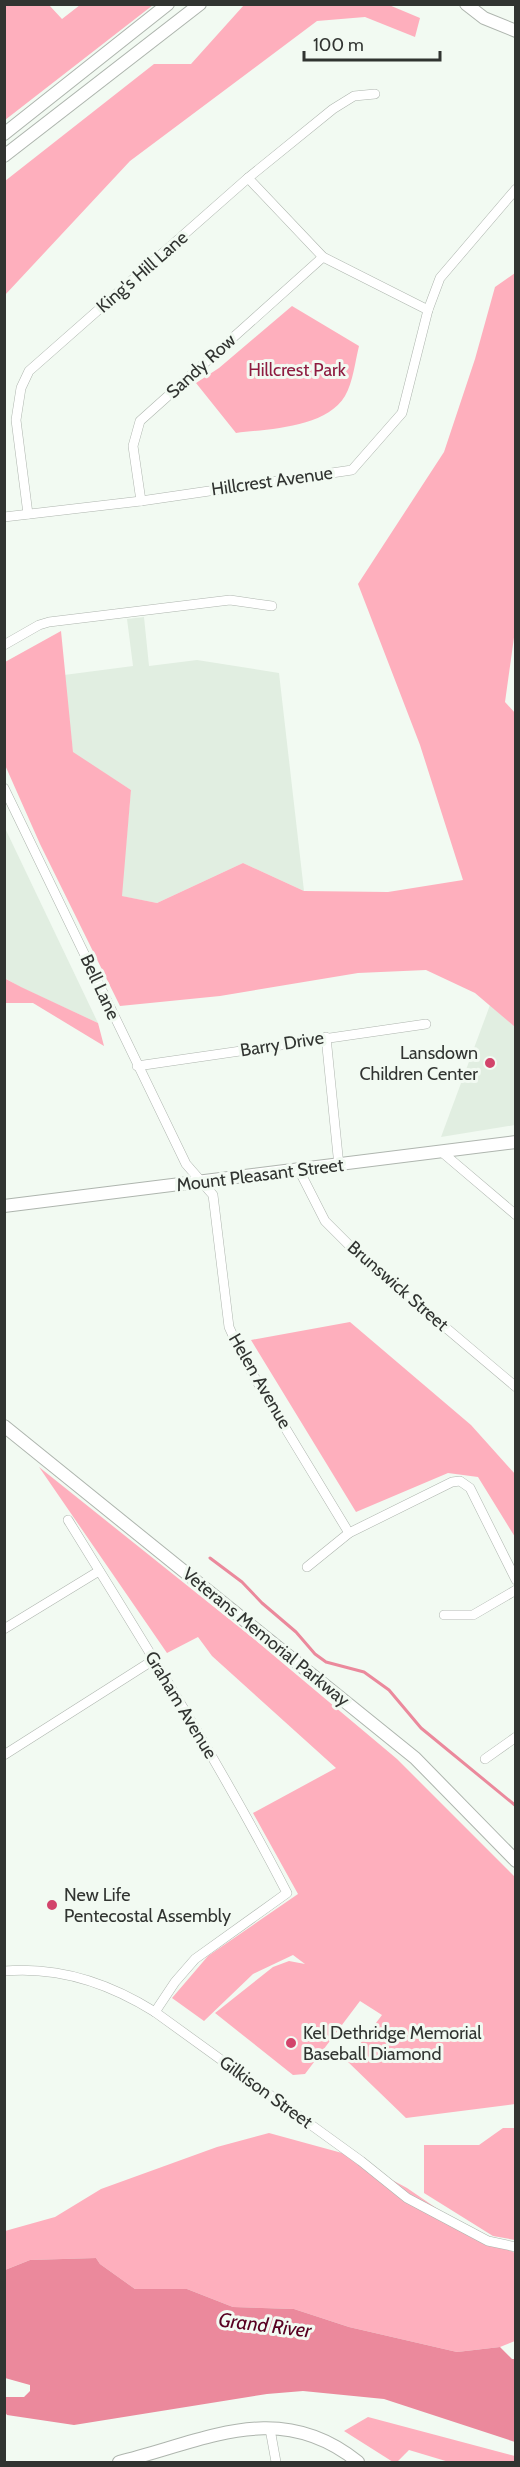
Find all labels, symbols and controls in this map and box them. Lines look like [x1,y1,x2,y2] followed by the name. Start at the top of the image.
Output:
[304,24,440,62] scale bar
[313,34,364,56] text: 100 m
[92,226,192,318] street label: King's Hill Lane
[162,329,240,403] street label: Sandy Row
[248,359,347,381] park label: Hillcrest Park
[210,462,334,500] street label: Hillcrest Avenue
[75,951,125,1023] street label: Bell Lane
[239,1027,325,1061] street label: Barry Drive
[360,1042,478,1085] place label: Lansdown Children Center
[483,1056,497,1070] marker: Lansdown Children Center
[175,1154,345,1196] street label: Mount Pleasant Street
[343,1236,453,1336] street label: Brunswick Street
[224,1329,296,1433] street label: Helen Avenue
[178,1563,354,1711] street label: Veterans Memorial Parkway
[140,1647,222,1763] street label: Graham Avenue
[64,1884,231,1927] place label: New Life Pentecostal Assembly
[45,1898,59,1912] marker: New Life Pentecostal Assembly
[303,2022,482,2065] place label: Kel Dethridge Memorial Baseball Diamond
[284,2036,298,2050] marker: Kel Dethridge Memorial Baseball Diamond
[215,2051,317,2133] street label: Gilkison Street
[217,2307,314,2343] water label: Grand River

